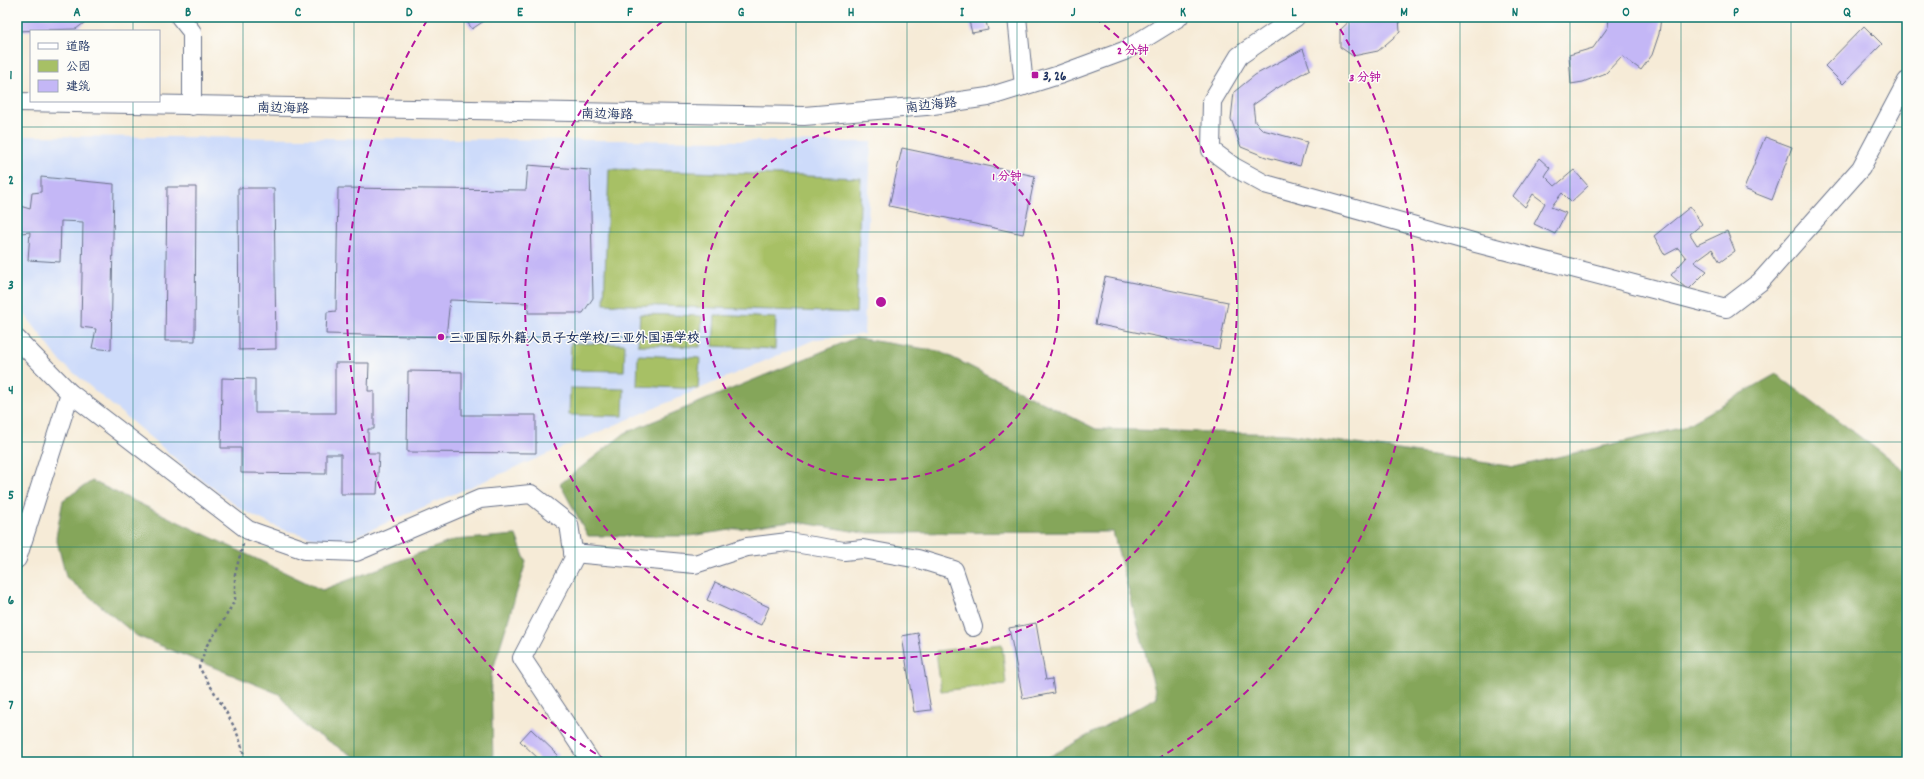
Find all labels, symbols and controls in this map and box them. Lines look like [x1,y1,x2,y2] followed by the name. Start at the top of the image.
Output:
[73,4,81,23] text: A
[185,4,191,23] text: B
[295,4,302,23] text: C
[406,4,413,23] text: D
[517,4,524,23] text: E
[627,4,633,23] text: F
[738,4,745,23] text: G
[848,4,855,23] text: H
[960,4,965,23] text: I
[1071,4,1076,23] text: J
[1180,4,1186,23] text: K
[1291,4,1297,23] text: L
[1400,4,1408,23] text: M
[1512,4,1518,23] text: N
[1622,4,1630,23] text: O
[1733,4,1739,23] text: P
[1843,4,1851,23] text: Q
[30,30,160,102] legend
[66,39,90,56] text: 道路
[1117,43,1149,60] text: 2 分钟
[66,59,90,76] text: 公园
[10,67,13,86] text: 1
[1043,68,1067,87] place label: 3, 26
[1030,70,1040,80] marker: 3, 26
[1349,70,1381,87] text: 3 分钟
[66,79,90,96] text: 建筑
[904,94,958,119] street label: 南边海路
[257,100,309,119] street label: 南边海路
[581,106,633,125] street label: 南边海路
[992,169,1022,186] text: 1 分钟
[8,172,14,191] text: 2
[8,277,14,296] text: 3
[874,295,888,309] centre of rings
[449,330,700,349] place label: 三亚国际外籍人员子女学校/三亚外国语学校
[436,332,446,342] marker: 三亚国际外籍人员子女学校/三亚外国语学校
[8,382,14,401] text: 4
[8,487,14,506] text: 5
[8,592,15,611] text: 6
[9,697,14,716] text: 7

